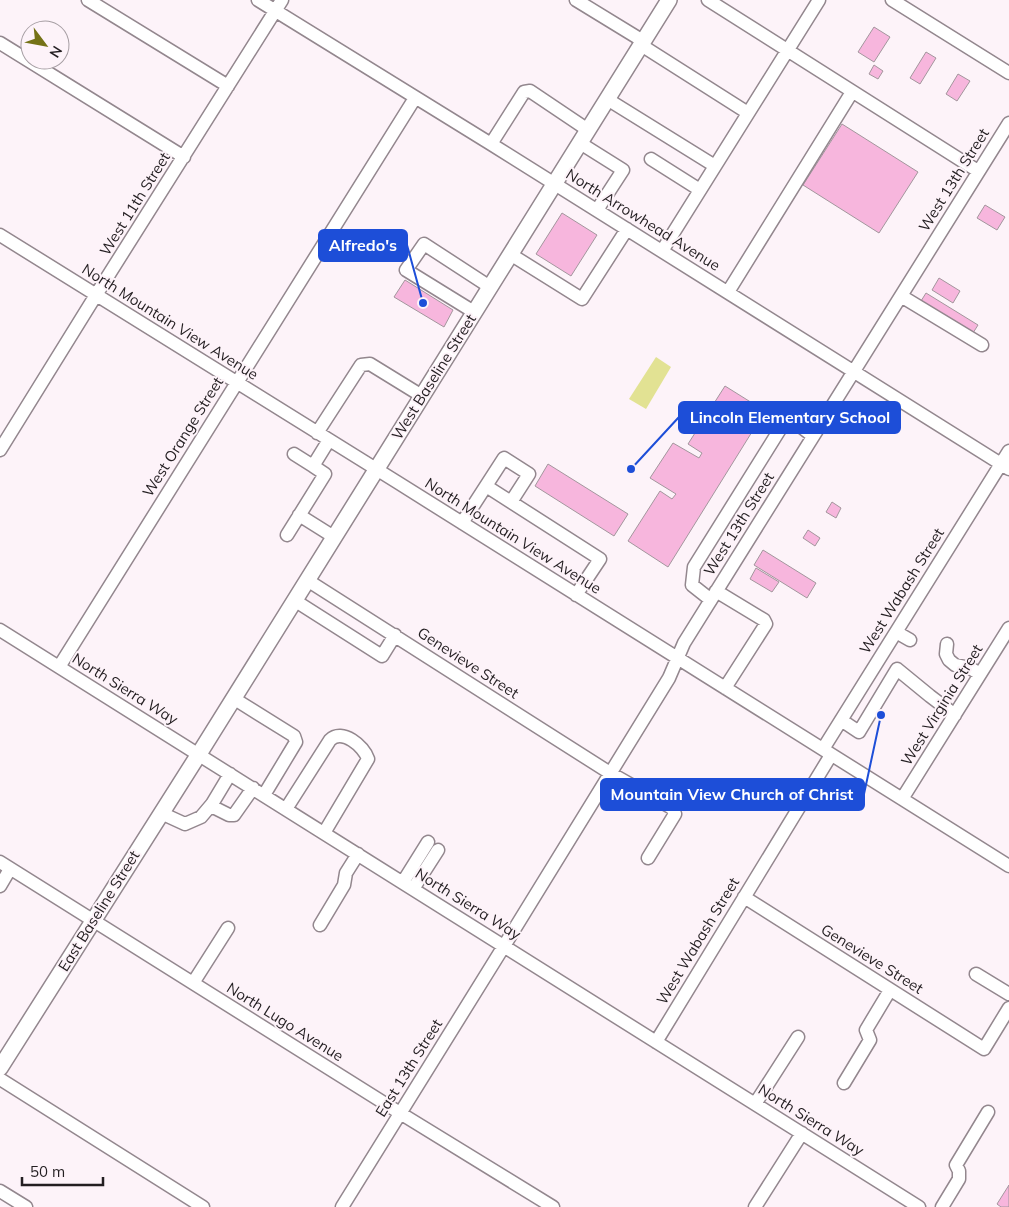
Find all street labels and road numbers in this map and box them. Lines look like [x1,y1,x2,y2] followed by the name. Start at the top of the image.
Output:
[914,125,993,235] street label: West 13th Street
[95,149,174,259] street label: West 11th Street
[563,164,724,275] street label: North Arrowhead Avenue
[79,259,262,384] street label: North Mountain View Avenue
[387,310,480,443] street label: West Baseline Street
[138,373,227,500] street label: West Orange Street
[699,469,778,579] street label: West 13th Street
[422,473,605,598] street label: North Mountain View Avenue
[855,524,948,657] street label: West Wabash Street
[414,623,523,702] street label: Genevieve Street
[897,641,987,769] street label: West Virginia Street
[69,648,182,729] street label: North Sierra Way
[54,847,143,975] street label: East Baseline Street
[412,863,525,944] street label: North Sierra Way
[652,874,743,1008] street label: West Wabash Street
[818,920,927,998] street label: Genevieve Street
[223,978,347,1065] street label: North Lugo Avenue
[371,1015,446,1120] street label: East 13th Street
[755,1079,868,1160] street label: North Sierra Way

